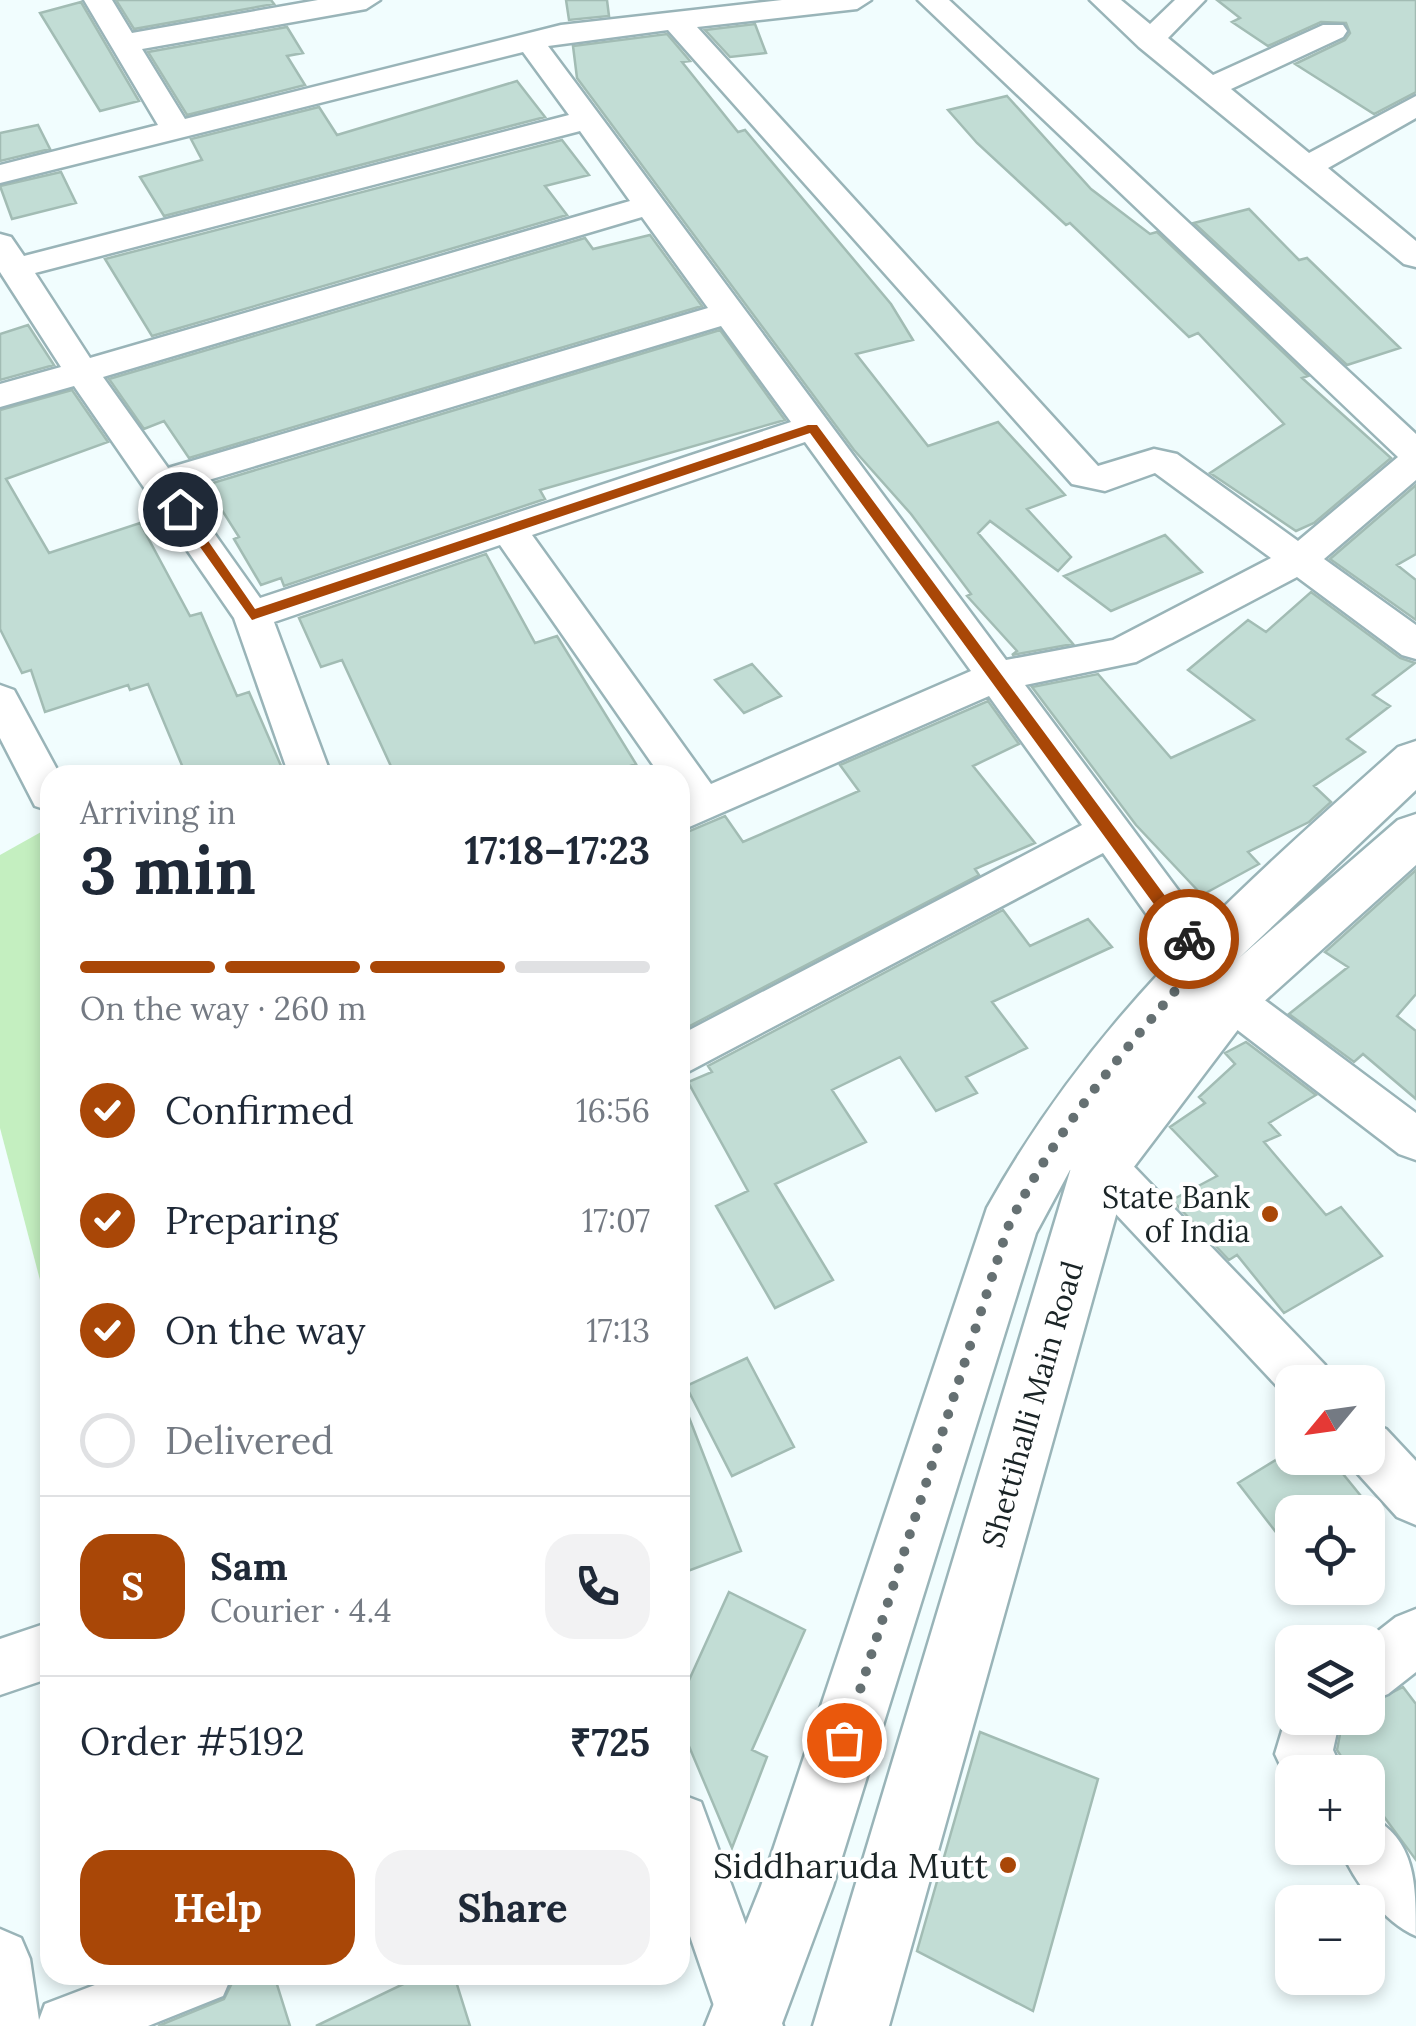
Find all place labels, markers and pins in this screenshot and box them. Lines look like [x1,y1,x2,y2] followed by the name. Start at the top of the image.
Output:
[138,467,223,552] pin
[1102,1178,1250,1250] place label: State Bank of India
[1259,1203,1281,1225] marker: State Bank of India
[802,1698,887,1783] pin
[713,1843,988,1888] place label: Siddharuda Mutt
[997,1854,1019,1876] marker: Siddharuda Mutt

